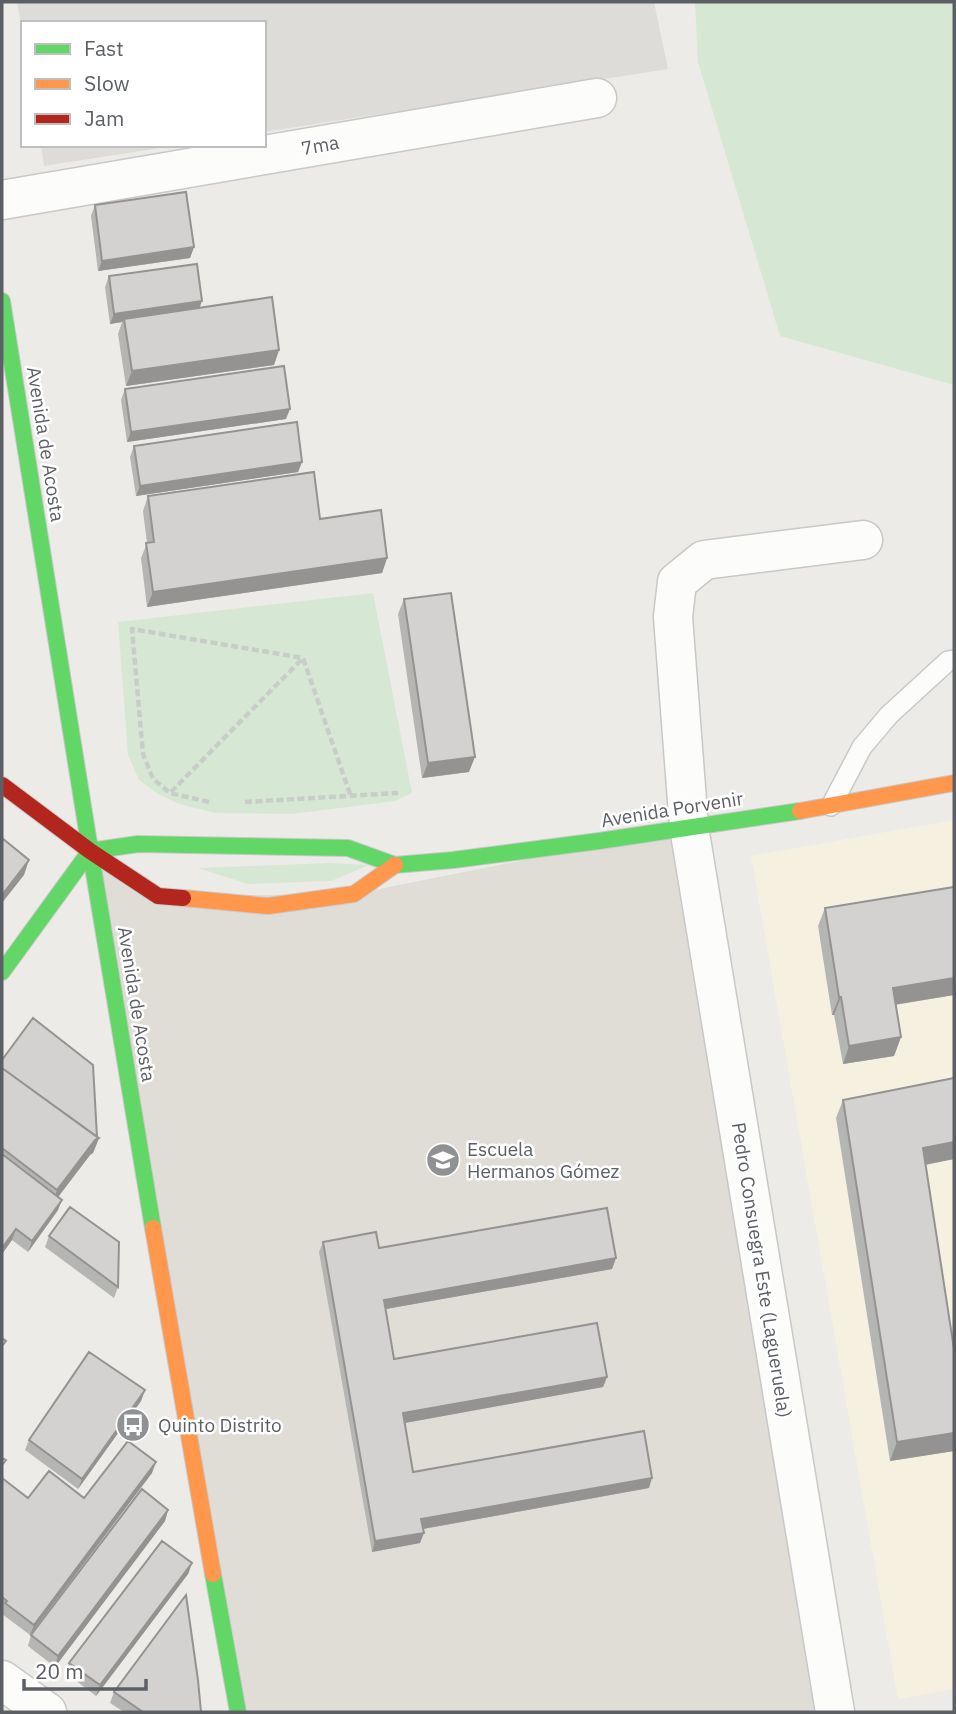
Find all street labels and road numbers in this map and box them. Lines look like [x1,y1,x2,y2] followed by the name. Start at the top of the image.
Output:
[299,130,341,160] street label: 7ma
[22,365,70,523] street label: Avenida de Acosta
[599,786,745,832] street label: Avenida Porvenir
[113,925,161,1083] street label: Avenida de Acosta
[727,1121,797,1419] street label: Pedro Consuegra Este (Lagueruela)

